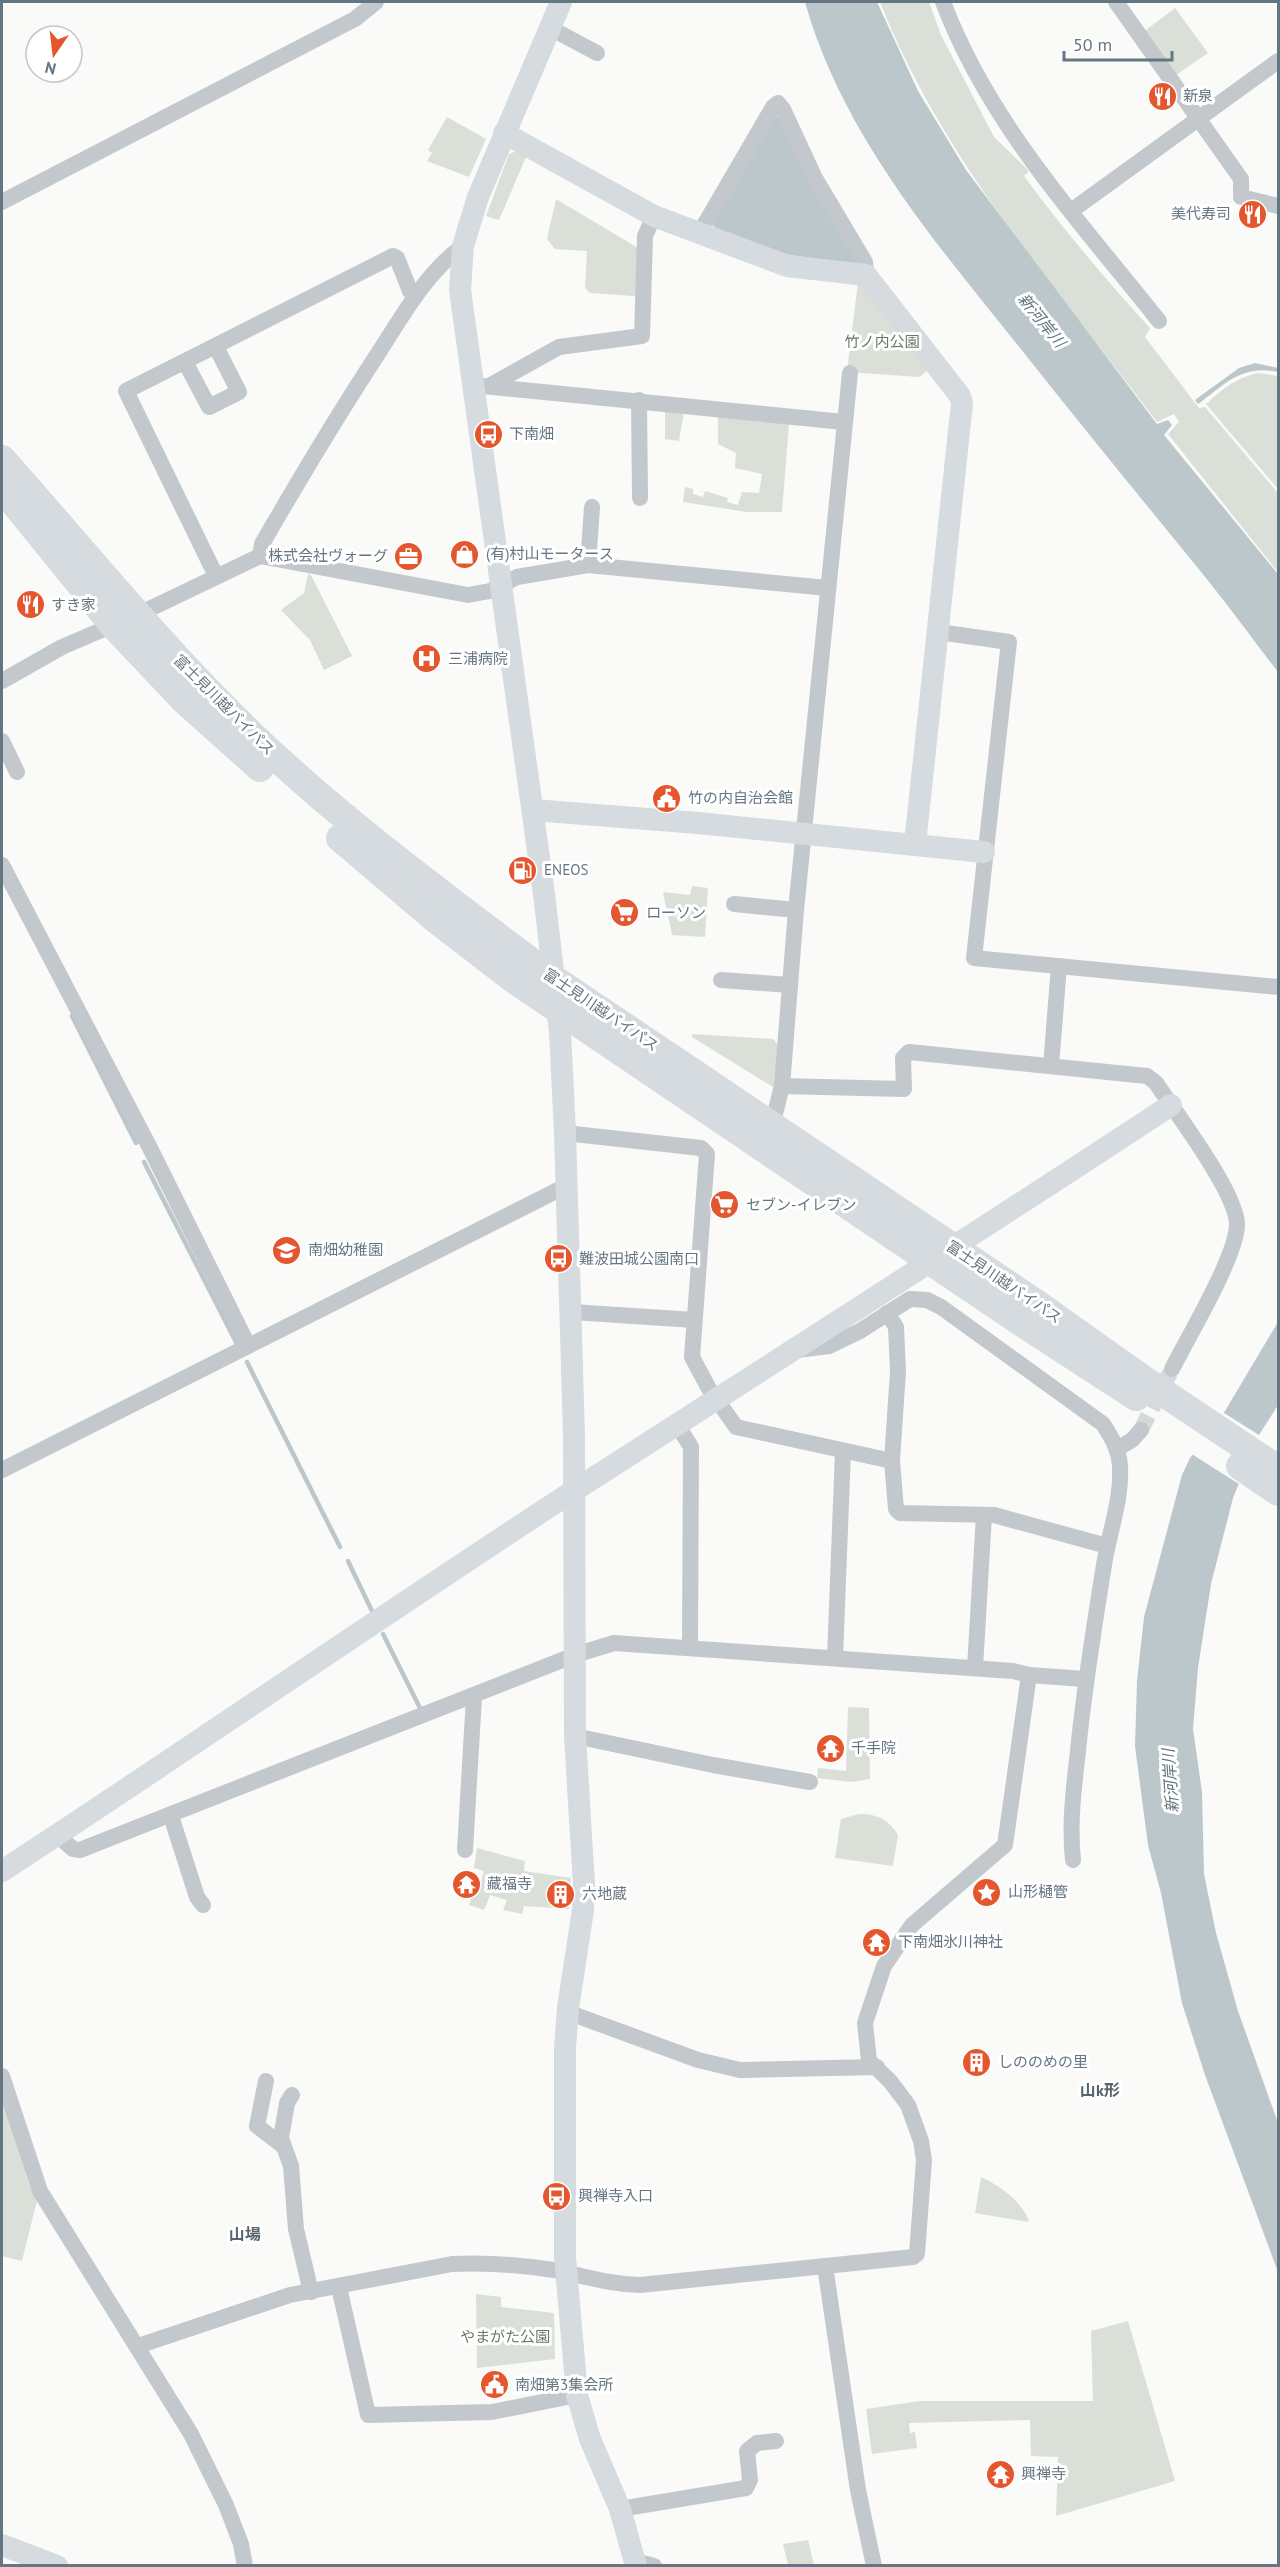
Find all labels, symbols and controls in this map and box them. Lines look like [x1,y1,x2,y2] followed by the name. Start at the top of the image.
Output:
[24,24,84,84] north arrow
[1064,24,1172,62] scale bar
[1073,33,1112,56] text: 50 m
[43,58,58,80] text: N
[1146,80,1178,112] restaurant icon: 新泉
[1183,86,1213,105] place label: 新泉
[1236,198,1268,230] restaurant icon: 美代寿司
[1171,204,1231,223] place label: 美代寿司
[1014,289,1071,353] water label: 新河岸川
[844,332,920,351] park label: 竹ノ内公園
[472,418,504,450] bus stop icon: 下南畑
[509,424,554,443] place label: 下南畑
[449,538,481,570] shop icon: (有)村山モータース
[393,540,425,572] office icon: 株式会社ヴォーグ
[486,544,614,563] place label: (有)村山モータース
[268,546,388,565] place label: 株式会社ヴォーグ
[14,589,46,621] restaurant icon: すき家
[51,595,96,614] place label: すき家
[411,643,443,675] hospital icon: 三浦病院
[448,649,508,668] place label: 三浦病院
[170,650,279,759] street label: 富士見川越バイパス
[651,782,683,814] public building icon: 竹の内自治会館
[688,788,793,807] place label: 竹の内自治会館
[507,854,539,886] fuel station icon: ENEOS
[544,860,588,879] place label: ENEOS
[609,897,641,929] supermarket icon: ローソン
[646,903,706,922] place label: ローソン
[540,964,662,1055] street label: 富士見川越バイパス
[709,1189,741,1221] supermarket icon: セブン-イレブン
[746,1195,856,1214] place label: セブン-イレブン
[271,1234,303,1266] school or university icon: 南畑幼稚園
[943,1236,1065,1327] street label: 富士見川越バイパス
[308,1240,383,1259] place label: 南畑幼稚園
[542,1243,574,1275] bus stop icon: 難波田城公園南口
[579,1249,699,1268] place label: 難波田城公園南口
[814,1732,846,1764] temple icon: 千手院
[851,1738,896,1757] place label: 千手院
[1158,1746,1182,1814] water label: 新河岸川
[450,1868,482,1900] temple icon: 藏福寺
[487,1874,532,1893] place label: 藏福寺
[971,1876,1003,1908] place icon: 山形樋管
[545,1878,577,1910] building icon: 六地蔵
[1008,1882,1068,1901] place label: 山形樋管
[582,1884,627,1903] place label: 六地蔵
[861,1926,893,1958] temple icon: 下南畑氷川神社
[898,1932,1003,1951] place label: 下南畑氷川神社
[961,2046,993,2078] building icon: しののめの里
[998,2052,1088,2071] place label: しののめの里
[1080,2080,1120,2100] district label: 山k形
[541,2180,573,2212] bus stop icon: 興禅寺入口
[578,2186,653,2205] place label: 興禅寺入口
[229,2224,261,2244] district label: 山場
[460,2327,550,2346] park label: やまがた公園
[478,2369,510,2401] public building icon: 南畑第3集会所
[515,2375,613,2394] place label: 南畑第3集会所
[984,2458,1016,2490] temple icon: 興禅寺
[1021,2464,1066,2483] place label: 興禅寺

